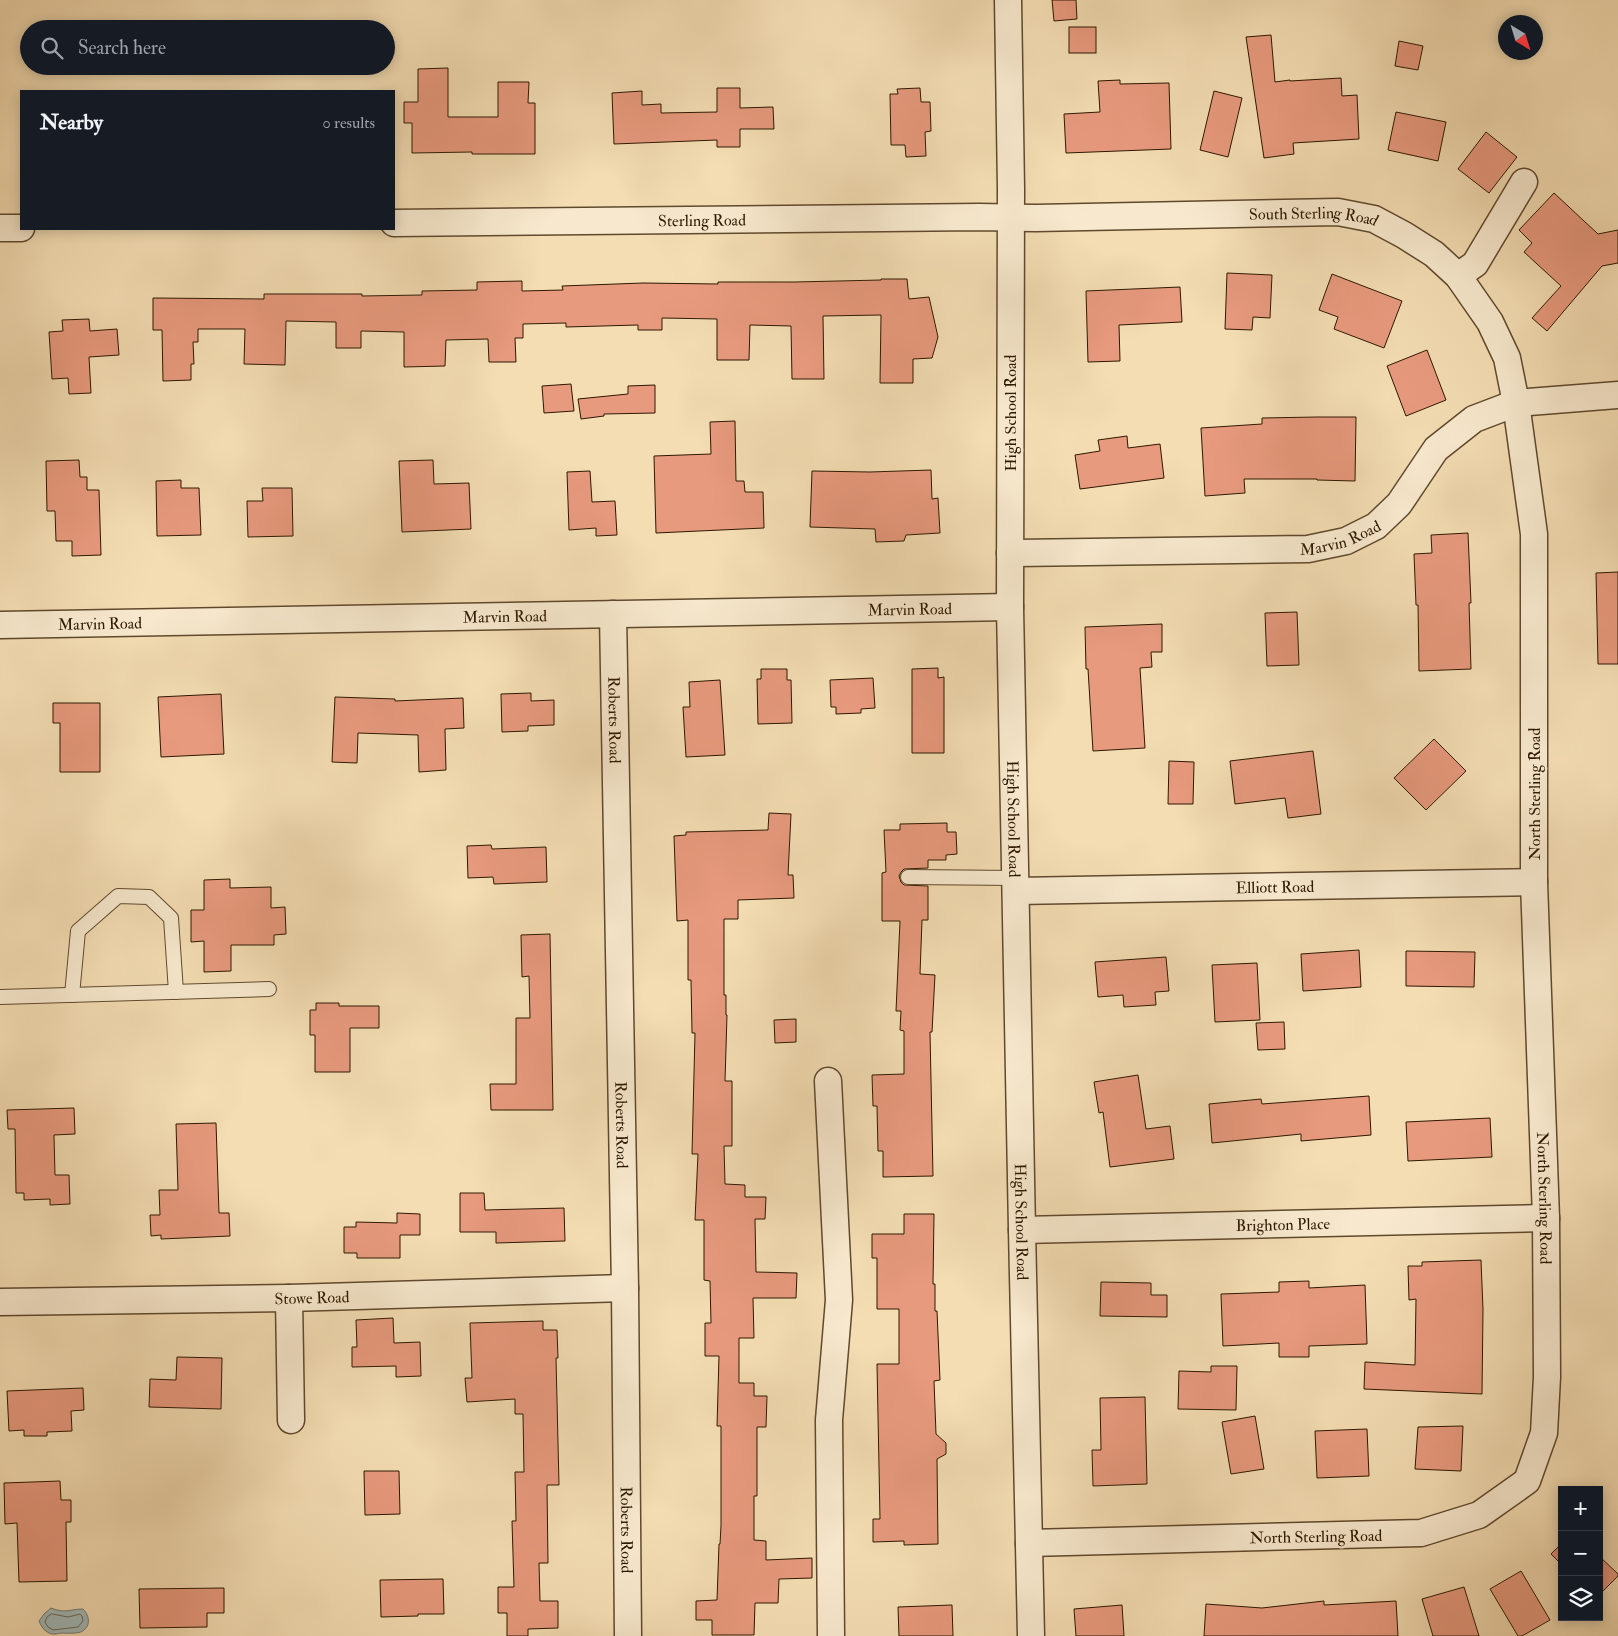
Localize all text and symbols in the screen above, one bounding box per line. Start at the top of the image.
north arrow [1498,15,1543,60]
search box [20,20,395,75]
icon: search [38,34,66,62]
text: Search here [78,36,166,60]
text: Nearby [40,109,103,136]
text: 0 results [322,113,375,133]
street label: South Sterling Road [1249,202,1382,231]
street label: Sterling Road [658,210,746,231]
street label: High School Road [1001,354,1021,471]
street label: Marvin Road [1300,516,1384,560]
street label: Marvin Road [868,599,952,621]
street label: Marvin Road [463,606,547,628]
street label: Marvin Road [58,613,142,635]
street label: Roberts Road [603,676,625,764]
street label: North Sterling Road [1525,728,1545,860]
street label: High School Road [1002,760,1024,878]
street label: Elliott Road [1235,877,1315,898]
street label: Roberts Road [610,1081,632,1169]
street label: North Sterling Road [1532,1131,1555,1264]
street label: High School Road [1010,1163,1032,1281]
street label: Brighton Place [1235,1214,1331,1236]
street label: Stowe Road [274,1287,350,1309]
street label: Roberts Road [616,1486,636,1574]
map controls [1558,1486,1603,1621]
button: + [1558,1486,1603,1531]
street label: North Sterling Road [1250,1526,1383,1548]
button: − [1558,1531,1603,1576]
button: layers [1558,1576,1603,1621]

